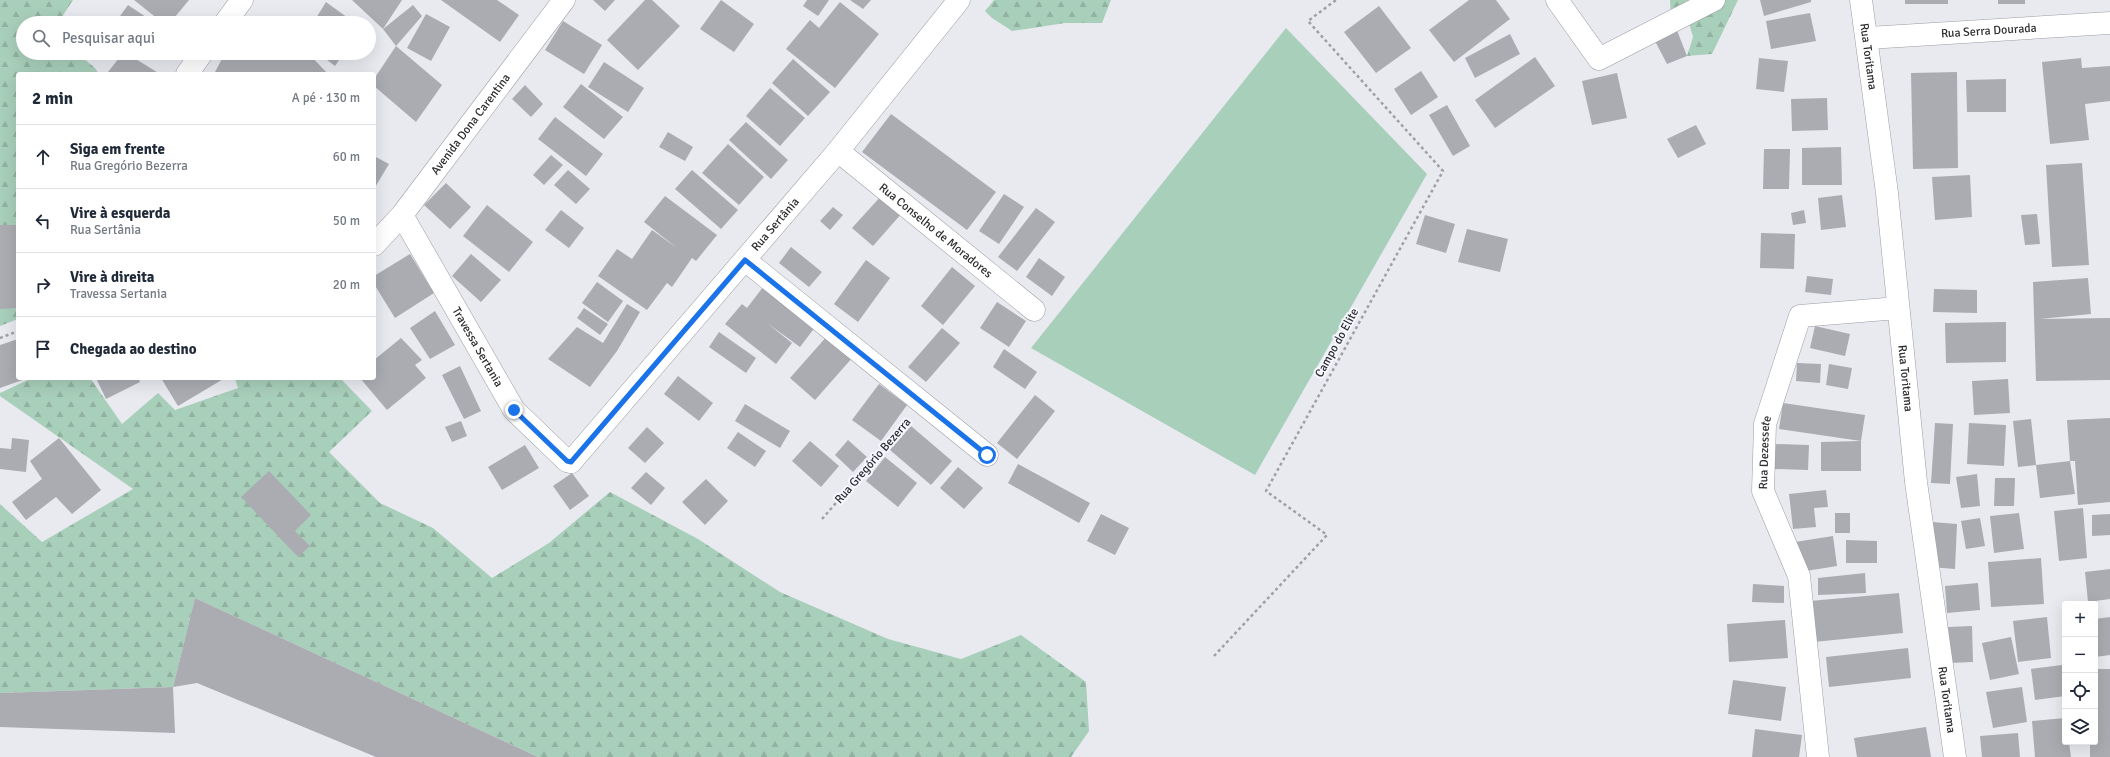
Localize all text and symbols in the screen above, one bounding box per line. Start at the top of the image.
search box [16,16,376,60]
street label: Rua Serra Dourada [1940,20,2037,41]
street label: Rua Toritama [1857,22,1881,91]
icon: search [30,27,52,49]
text: Pesquisar aqui [62,29,155,47]
street label: Avenida Dona Carentina [428,70,514,178]
text: 2 min [32,88,73,109]
text: A pé · 130 m [292,90,360,106]
text: Siga em frente [70,140,165,158]
icon: ahead [32,146,54,168]
text: 60 m [333,149,360,165]
text: Rua Gregório Bezerra [70,158,188,174]
street label: Rua Conselho de Moradores [876,180,996,281]
street label: Rua Sertânia [748,194,802,254]
text: Vire à esquerda [70,204,170,222]
icon: left [32,210,54,232]
text: 50 m [333,213,360,229]
text: Rua Sertânia [70,222,141,238]
text: Vire à direita [70,268,154,286]
icon: right [32,274,54,296]
text: 20 m [333,277,360,293]
text: Travessa Sertania [70,286,167,302]
street label: Travessa Sertania [449,304,507,389]
street label: Campo do Elite [1312,306,1362,380]
icon: arrive [32,338,54,360]
text: Chegada ao destino [70,340,197,358]
street label: Rua Toritama [1895,344,1916,413]
route end [505,401,523,419]
street label: Rua Dezessete [1756,413,1775,489]
street label: Rua Gregório Bezerra [832,415,914,507]
route start [978,446,996,464]
map controls [2062,601,2098,745]
button: + [2062,601,2098,637]
button: − [2062,637,2098,673]
street label: Rua Toritama [1935,665,1959,734]
button: locate [2062,673,2098,709]
button: layers [2062,709,2098,745]

